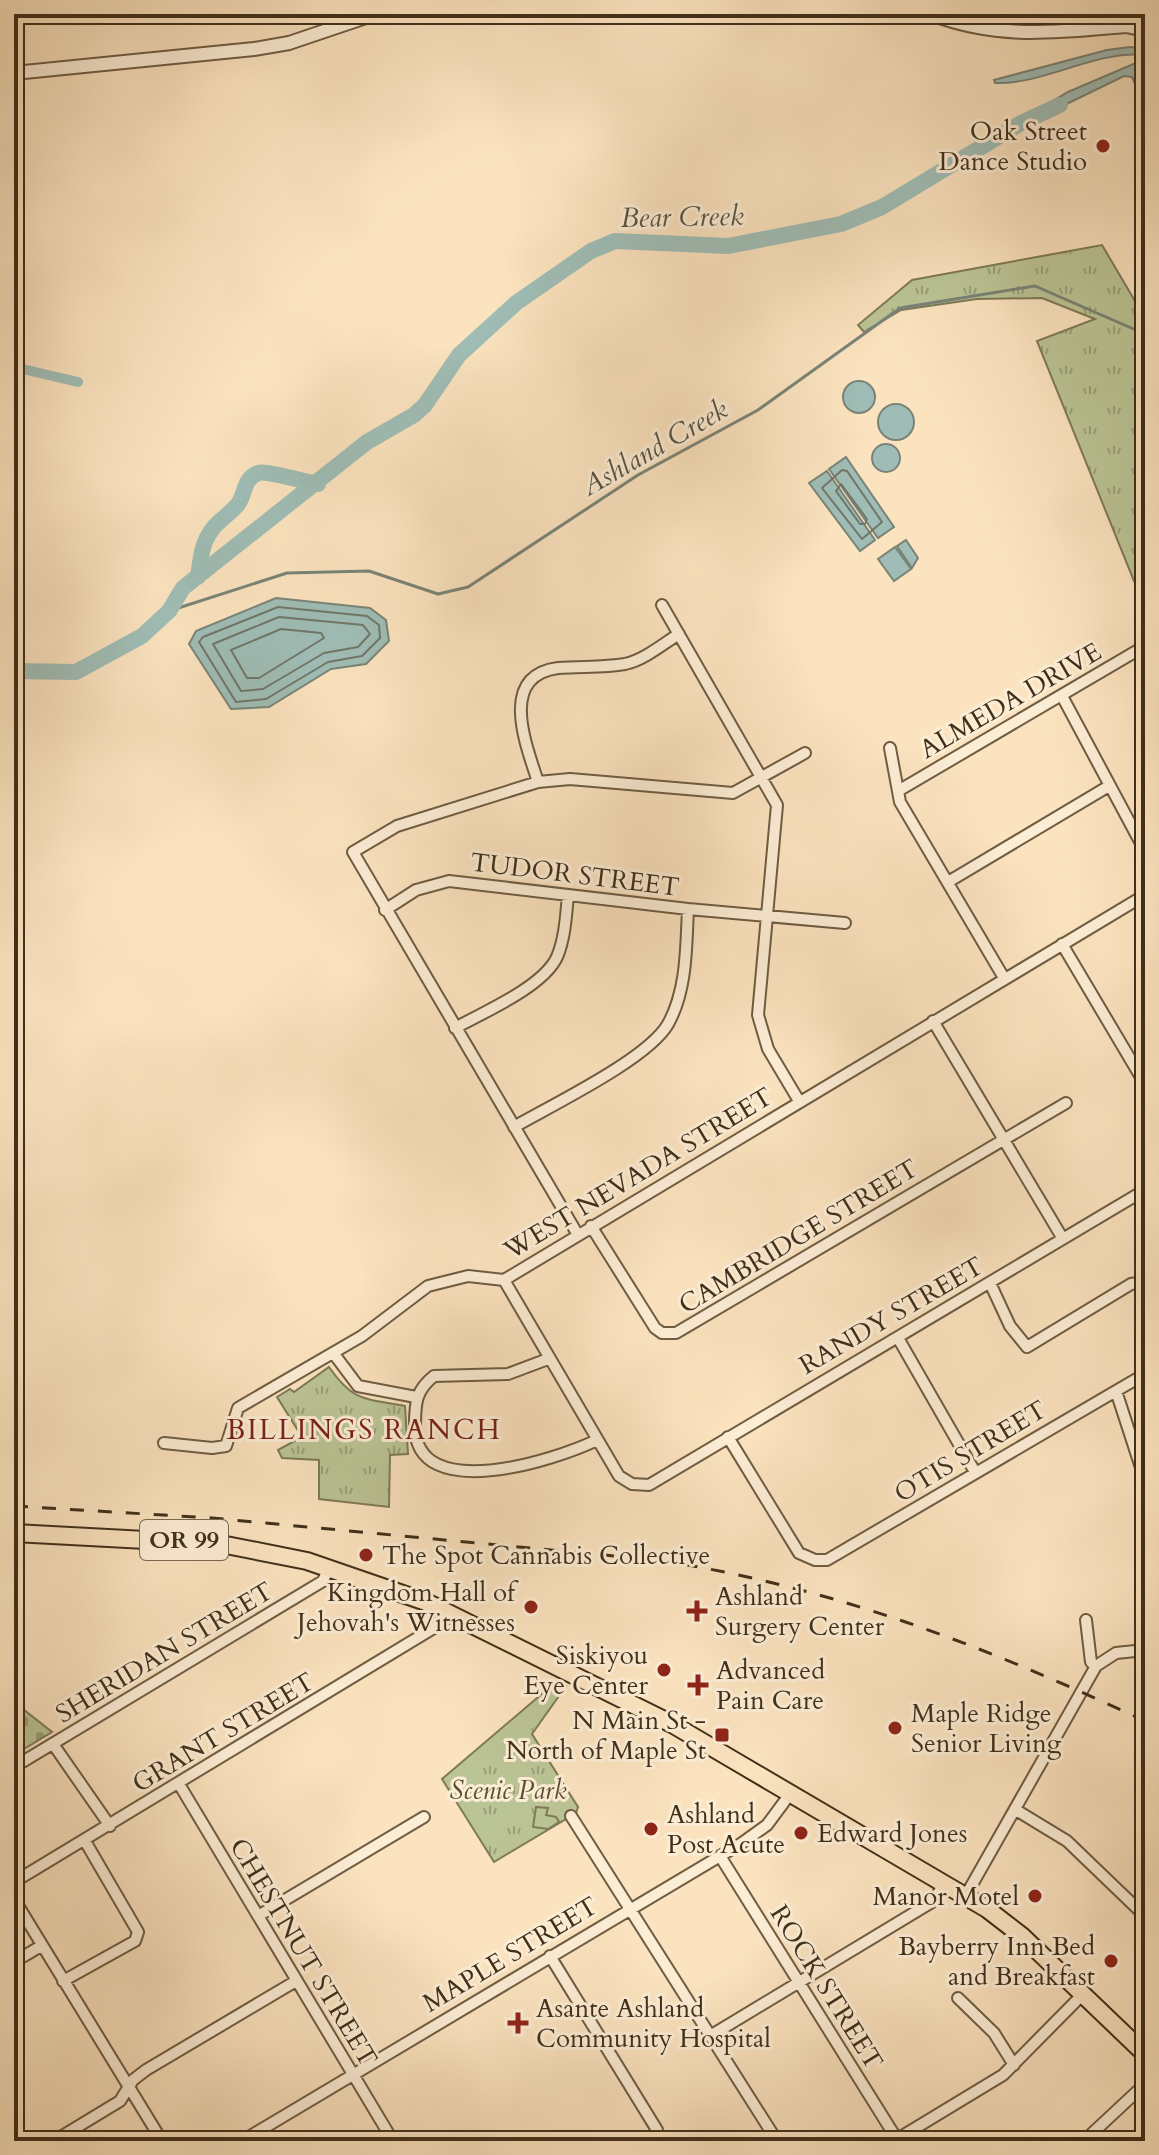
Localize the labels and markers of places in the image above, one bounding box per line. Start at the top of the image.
place label: Oak Street Dance Studio [939,114,1087,179]
marker: Oak Street Dance Studio [1094,137,1112,155]
place label: The Spot Cannabis Collective [382,1538,710,1573]
marker: The Spot Cannabis Collective [357,1546,375,1564]
place label: Kingdom Hall of Jehovah's Witnesses [293,1575,519,1640]
place label: Ashland Surgery Center [715,1579,885,1644]
marker: Kingdom Hall of Jehovah's Witnesses [522,1598,540,1616]
marker: Ashland Surgery Center [686,1600,708,1622]
place label: Siskiyou Eye Center [523,1638,649,1703]
place label: Advanced Pain Care [716,1653,825,1718]
marker: Siskiyou Eye Center [655,1661,673,1679]
marker: Advanced Pain Care [687,1674,709,1696]
place label: Maple Ridge Senior Living [911,1696,1062,1761]
place label: N Main St - North of Maple St [506,1703,706,1768]
marker: Maple Ridge Senior Living [886,1719,904,1737]
marker: N Main St - North of Maple St [713,1726,731,1744]
place label: Ashland Post Acute [667,1797,785,1862]
place label: Edward Jones [817,1816,967,1851]
marker: Ashland Post Acute [642,1820,660,1838]
marker: Edward Jones [792,1824,810,1842]
place label: Manor Motel [873,1879,1019,1914]
marker: Manor Motel [1026,1887,1044,1905]
place label: Bayberry Inn Bed and Breakfast [898,1929,1095,1994]
marker: Bayberry Inn Bed and Breakfast [1102,1952,1120,1970]
place label: Asante Ashland Community Hospital [536,1991,771,2056]
marker: Asante Ashland Community Hospital [507,2012,529,2034]

